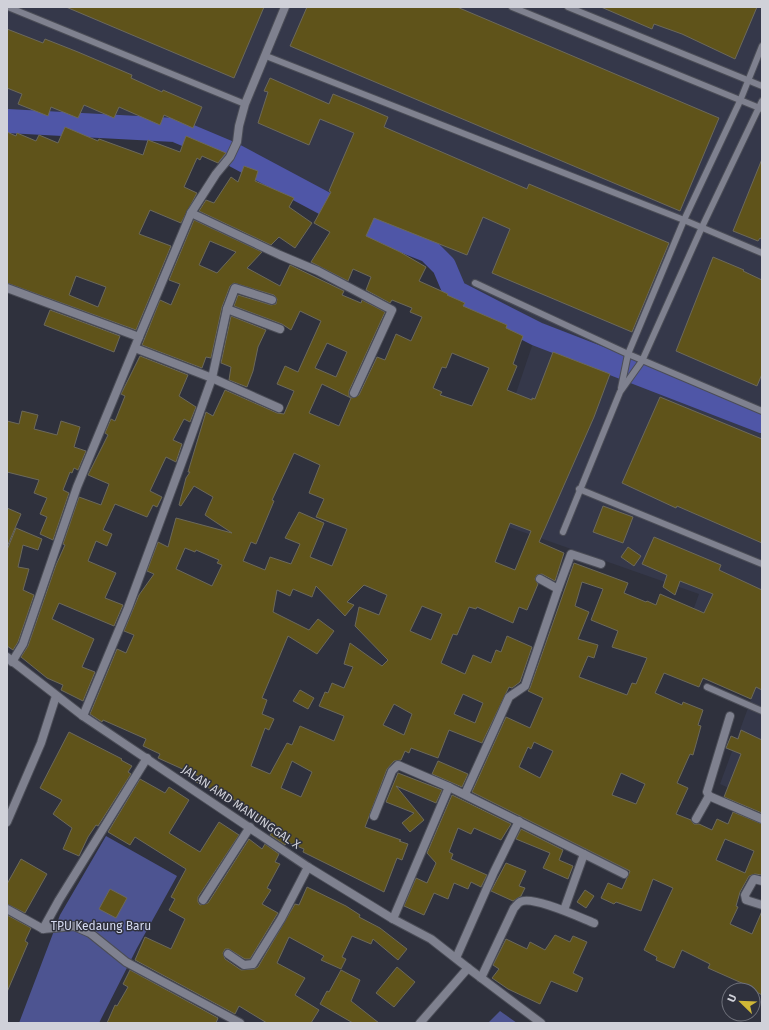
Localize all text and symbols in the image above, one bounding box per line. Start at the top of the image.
street label: JALAN AMD MANUNGGAL X [179,762,303,852]
park label: TPU Kedaung Baru [51,919,151,933]
north arrow [721,982,761,1022]
text: U [725,992,740,1004]

